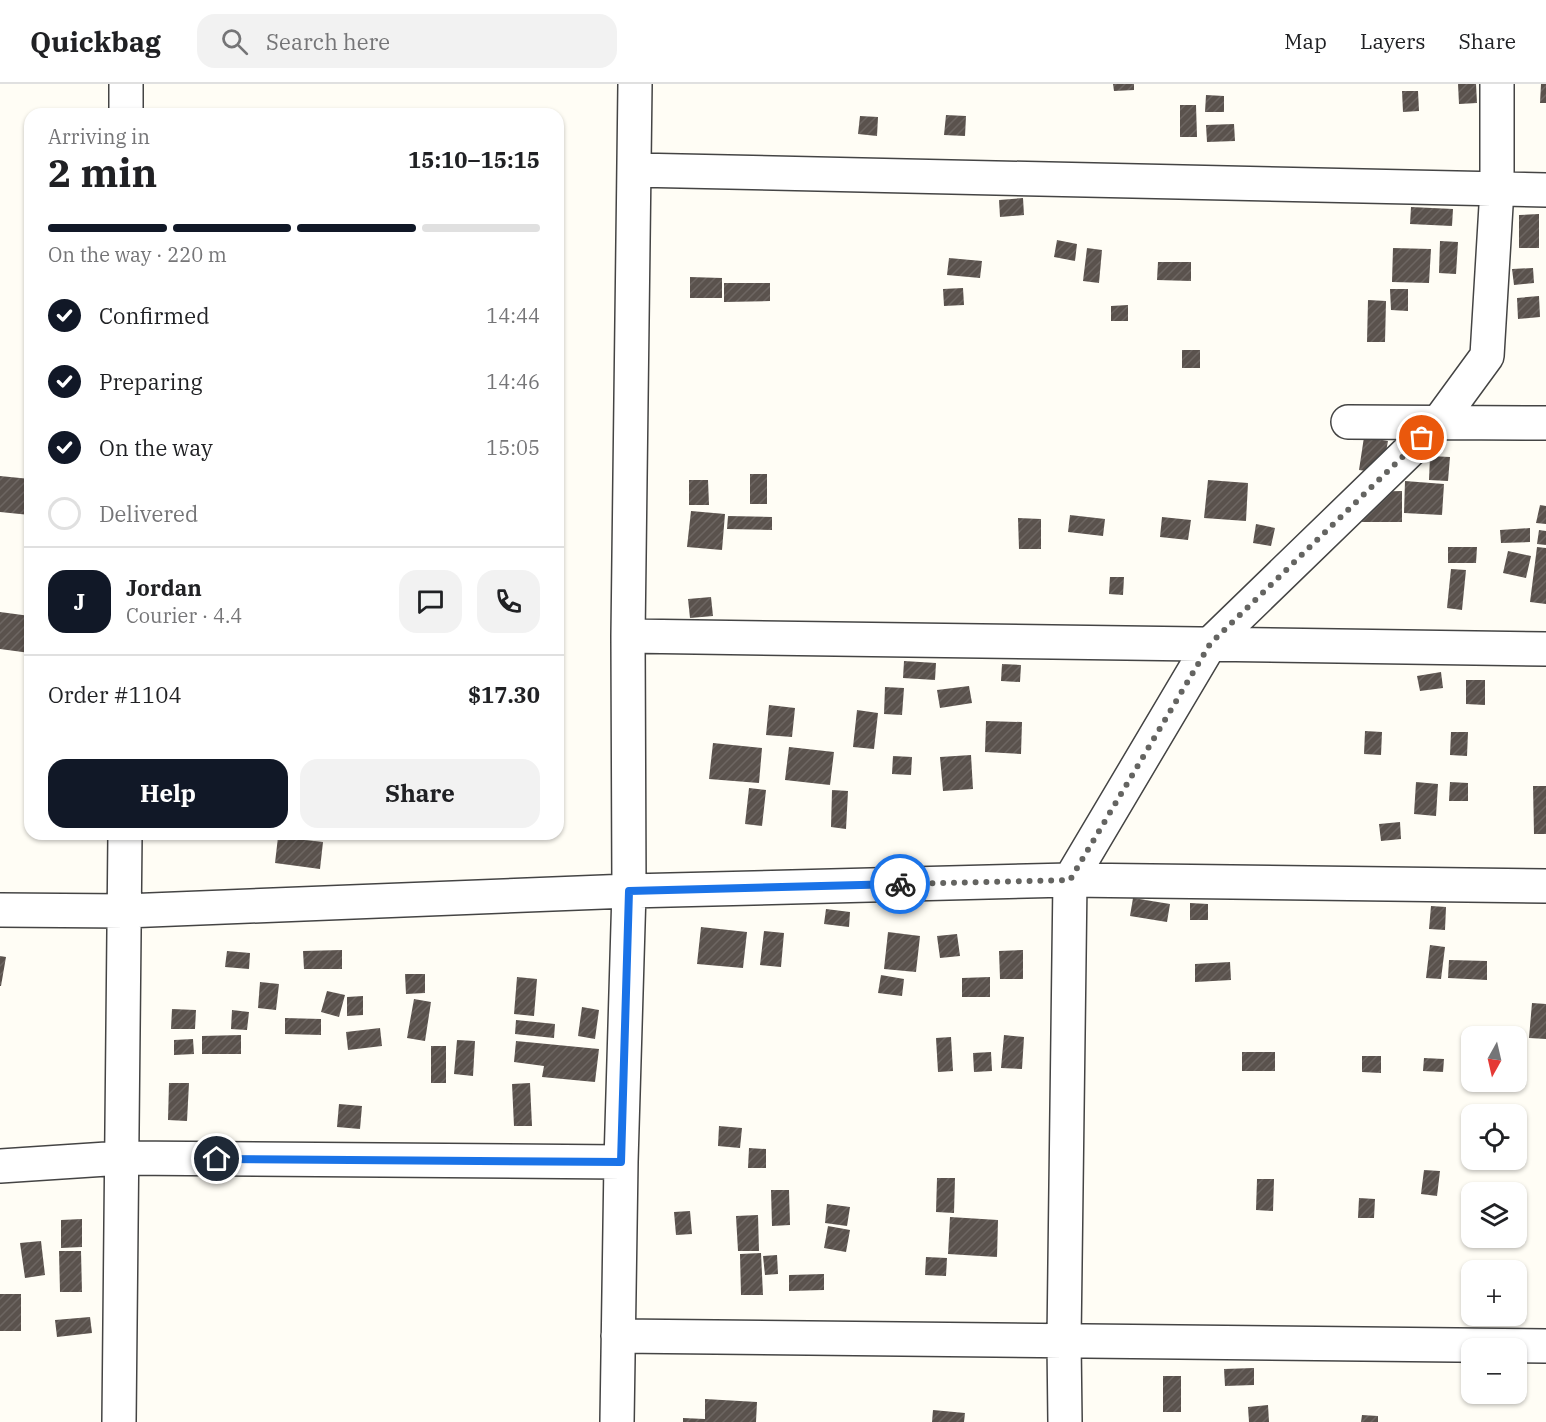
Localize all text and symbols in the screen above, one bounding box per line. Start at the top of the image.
search box [197,14,617,68]
text: Quickbag [30,23,161,60]
icon: search [218,25,251,58]
text: Search here [266,27,390,56]
text: Map [1284,27,1327,55]
text: Layers [1360,27,1426,55]
text: Share [1459,27,1516,55]
text: Arriving in [48,123,150,150]
text: 15:10–15:15 [408,145,540,174]
text: 2 min [48,147,157,198]
text: On the way · 220 m [48,241,227,268]
icon: check [48,299,81,332]
text: Confirmed [99,301,210,330]
text: 14:44 [486,302,540,329]
icon: check [48,365,81,398]
text: Preparing [99,367,203,396]
text: 14:46 [486,368,540,395]
pin [1396,412,1447,463]
icon: bag [1405,421,1438,454]
icon: check [48,431,81,464]
text: On the way [99,433,213,462]
text: 15:05 [486,434,540,461]
text: Delivered [99,499,198,528]
button: chat [399,570,462,633]
button: phone [477,570,540,633]
text: Jordan [126,573,202,602]
text: J [74,587,85,616]
text: Courier · 4.4 [126,602,242,629]
text: Order #1104 [48,680,182,709]
text: $17.30 [468,680,540,709]
button: Help [48,759,288,828]
button: Share [300,759,540,828]
courier [870,854,930,914]
icon: bike [884,868,917,901]
north arrow [1461,1026,1527,1092]
map controls [1461,1026,1527,1404]
button: locate [1461,1104,1527,1170]
pin [191,1133,242,1184]
icon: home [200,1142,233,1175]
button: layers [1461,1182,1527,1248]
button: + [1461,1260,1527,1326]
button: − [1461,1338,1527,1404]

